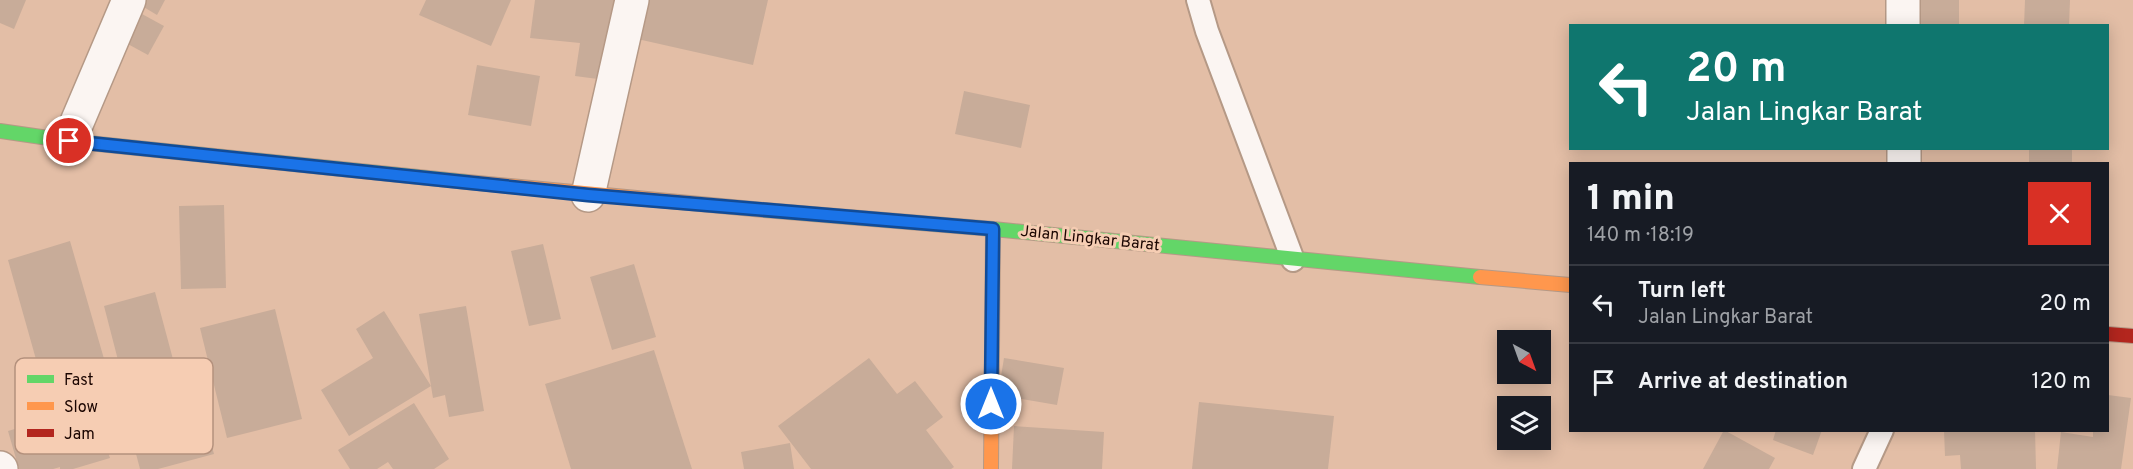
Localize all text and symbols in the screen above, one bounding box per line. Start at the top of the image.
text: 20 m [1686,44,1787,97]
icon: left [1587,48,1665,126]
text: Jalan Lingkar Barat [1686,96,1922,130]
pin [43,115,94,166]
icon: arrive [52,124,85,157]
text: 1 min [1587,177,1675,223]
button: close [2028,182,2091,245]
street label: Jalan Lingkar Barat [1019,222,1161,256]
text: 140 m · 18:19 [1587,223,1694,249]
text: Turn left [1638,278,1726,305]
icon: left [1587,288,1620,321]
text: 20 m [2040,291,2091,318]
text: Jalan Lingkar Barat [1638,305,1813,331]
north arrow [1497,330,1551,384]
map controls [1497,330,1551,450]
legend [15,358,213,454]
icon: arrive [1587,366,1620,399]
text: Arrive at destination [1638,369,1848,396]
text: 120 m [2031,369,2091,396]
text: Fast [64,371,94,391]
position arrow [959,372,1023,436]
button: layers [1497,396,1551,450]
text: Slow [64,398,98,418]
text: Jam [64,425,95,445]

